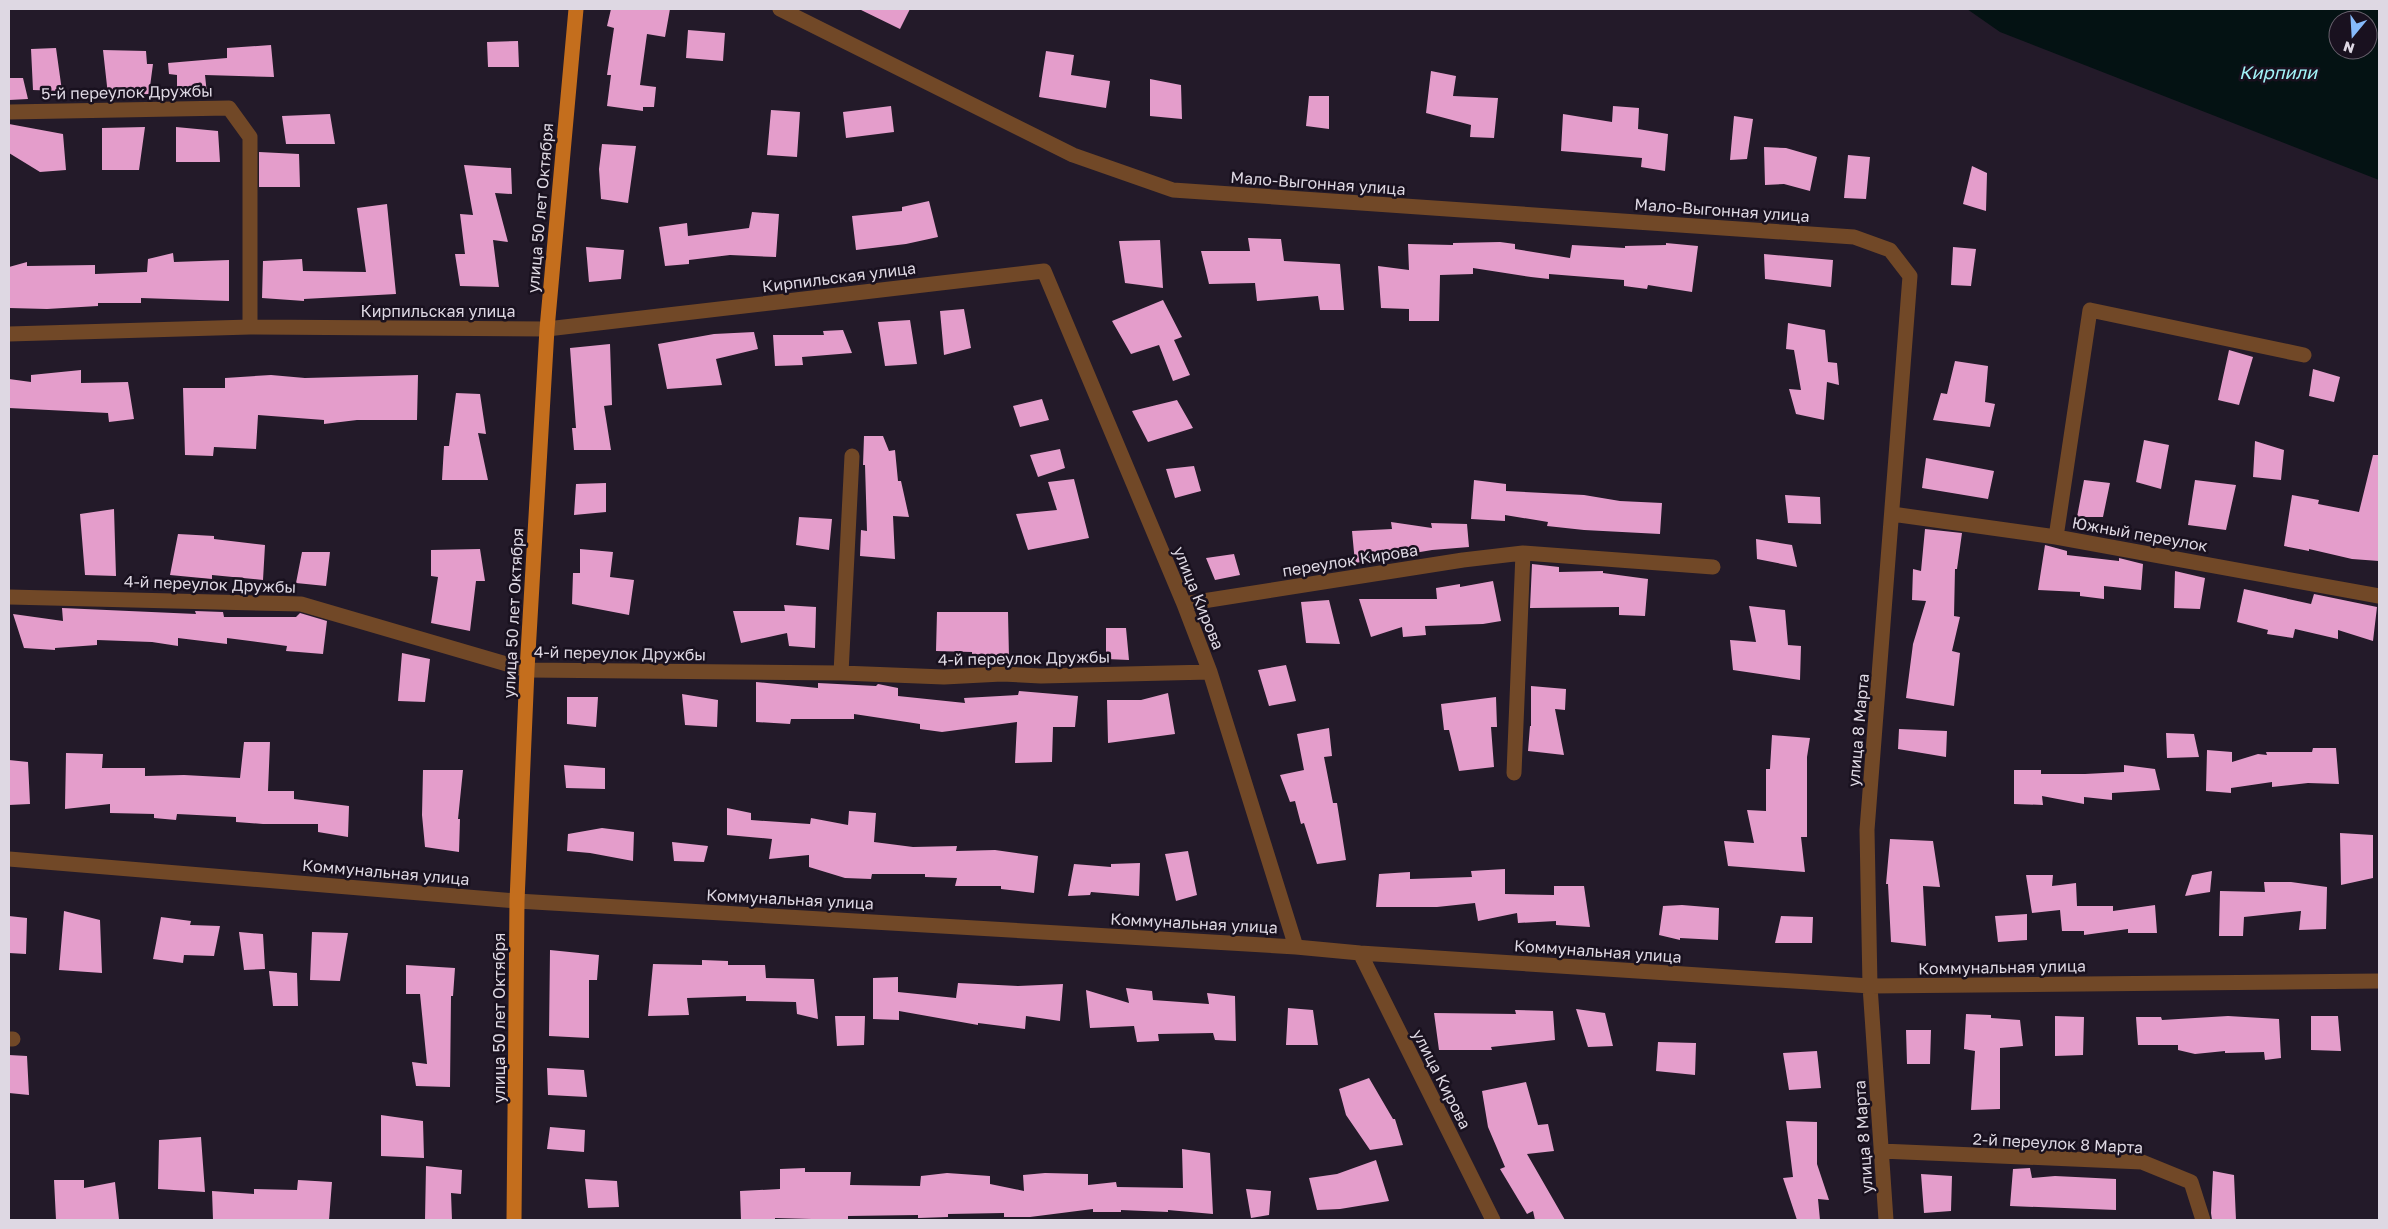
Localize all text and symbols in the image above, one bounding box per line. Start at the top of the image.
north arrow [2328,10,2378,60]
text: N [2341,38,2357,58]
water label: Кирпили [2239,61,2318,83]
street label: 5-й переулок Дружбы [41,81,213,103]
street label: улица 50 лет Октября [523,122,557,294]
street label: Мало-Выгонная улица [1230,167,1406,199]
street label: Мало-Выгонная улица [1634,194,1810,226]
street label: Кирпильская улица [761,258,917,296]
street label: Кирпильская улица [361,301,515,321]
street label: Южный переулок [2071,512,2209,556]
street label: улица 50 лет Октября [499,527,527,699]
street label: переулок Кирова [1281,539,1419,581]
street label: улица Кирова [1169,544,1229,652]
street label: 4-й переулок Дружбы [124,571,296,597]
street label: 4-й переулок Дружбы [534,641,706,665]
street label: 4-й переулок Дружбы [938,646,1110,670]
street label: улица 8 Марта [1843,673,1873,787]
street label: Коммунальная улица [302,855,470,889]
street label: Коммунальная улица [706,885,874,913]
street label: Коммунальная улица [1110,909,1278,937]
street label: улица 50 лет Октября [489,933,509,1103]
street label: Коммунальная улица [1514,935,1682,967]
street label: Коммунальная улица [1918,956,2086,978]
street label: улица Кирова [1408,1026,1476,1132]
street label: улица 8 Марта [1849,1080,1877,1194]
street label: 2-й переулок 8 Марта [1972,1129,2144,1157]

